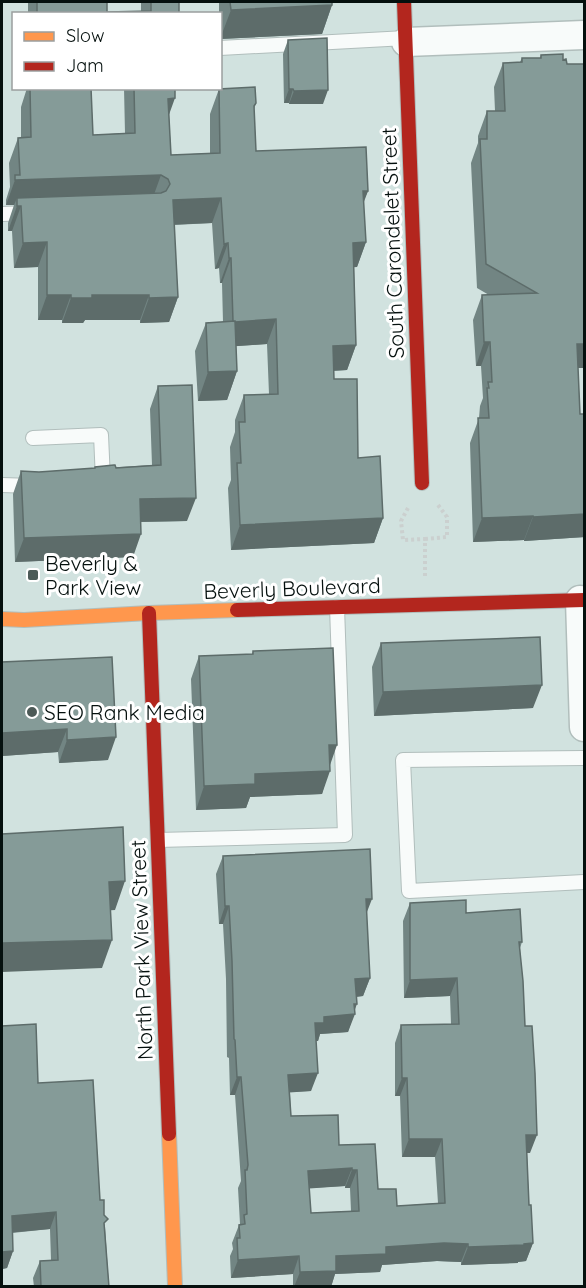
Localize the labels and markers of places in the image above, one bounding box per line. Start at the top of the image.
place label: Beverly & Park View [45,550,142,600]
marker: Beverly & Park View [26,568,40,582]
place label: SEO Rank Media [44,699,205,725]
marker: SEO Rank Media [25,705,39,719]

